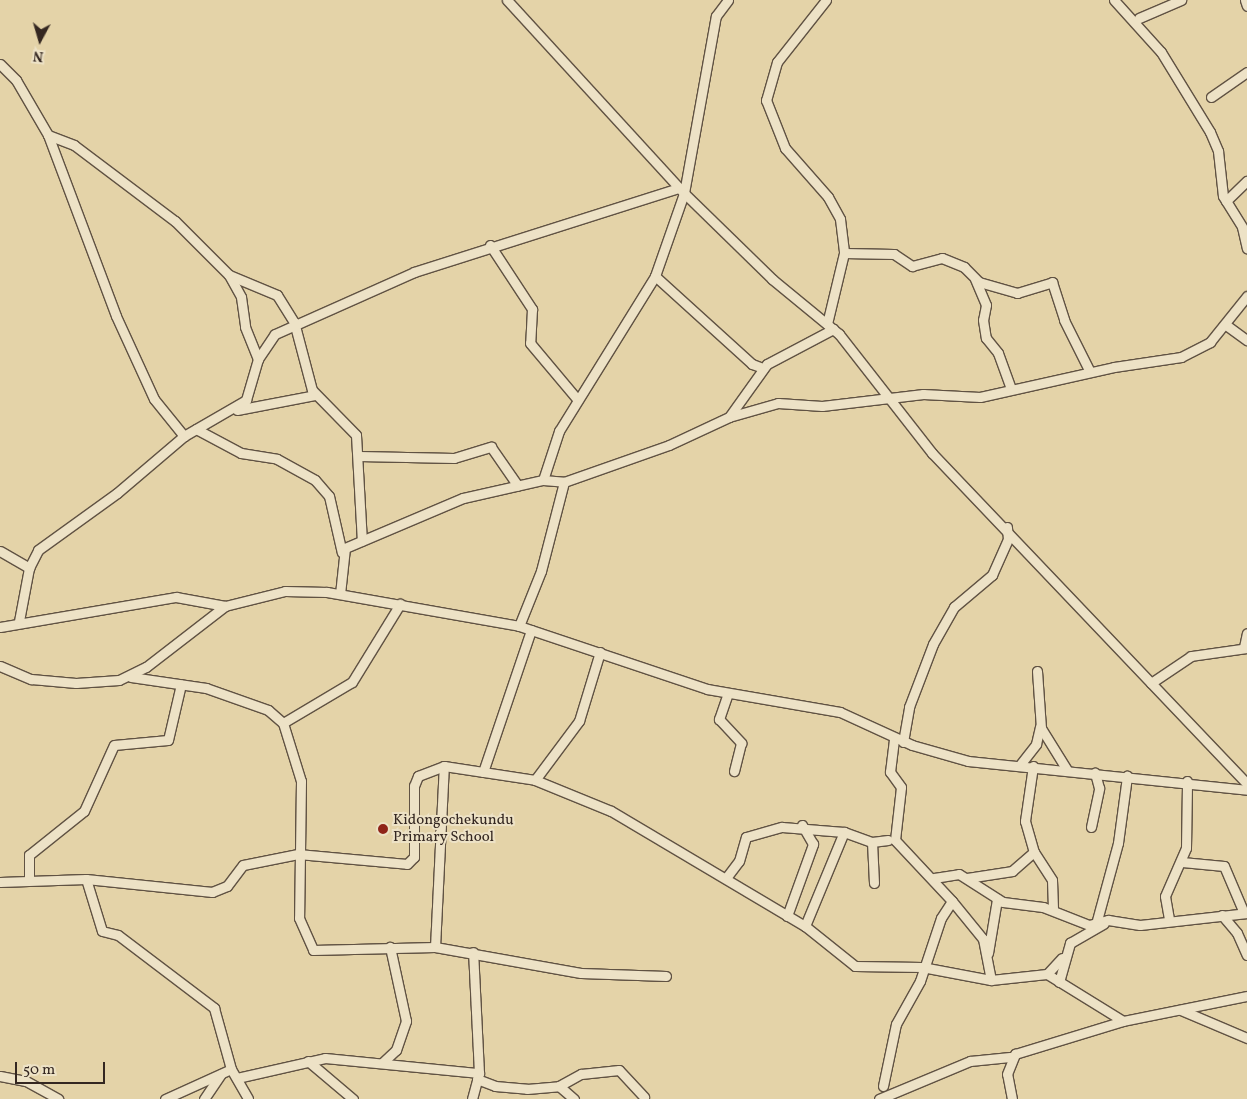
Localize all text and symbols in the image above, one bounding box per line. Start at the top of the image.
north arrow [15,15,65,65]
text: N [32,45,44,65]
place label: Kidongochekundu Primary School [393,811,514,846]
marker: Kidongochekundu Primary School [377,823,389,835]
scale bar [18,1052,108,1084]
text: 50 m [23,1060,55,1081]

